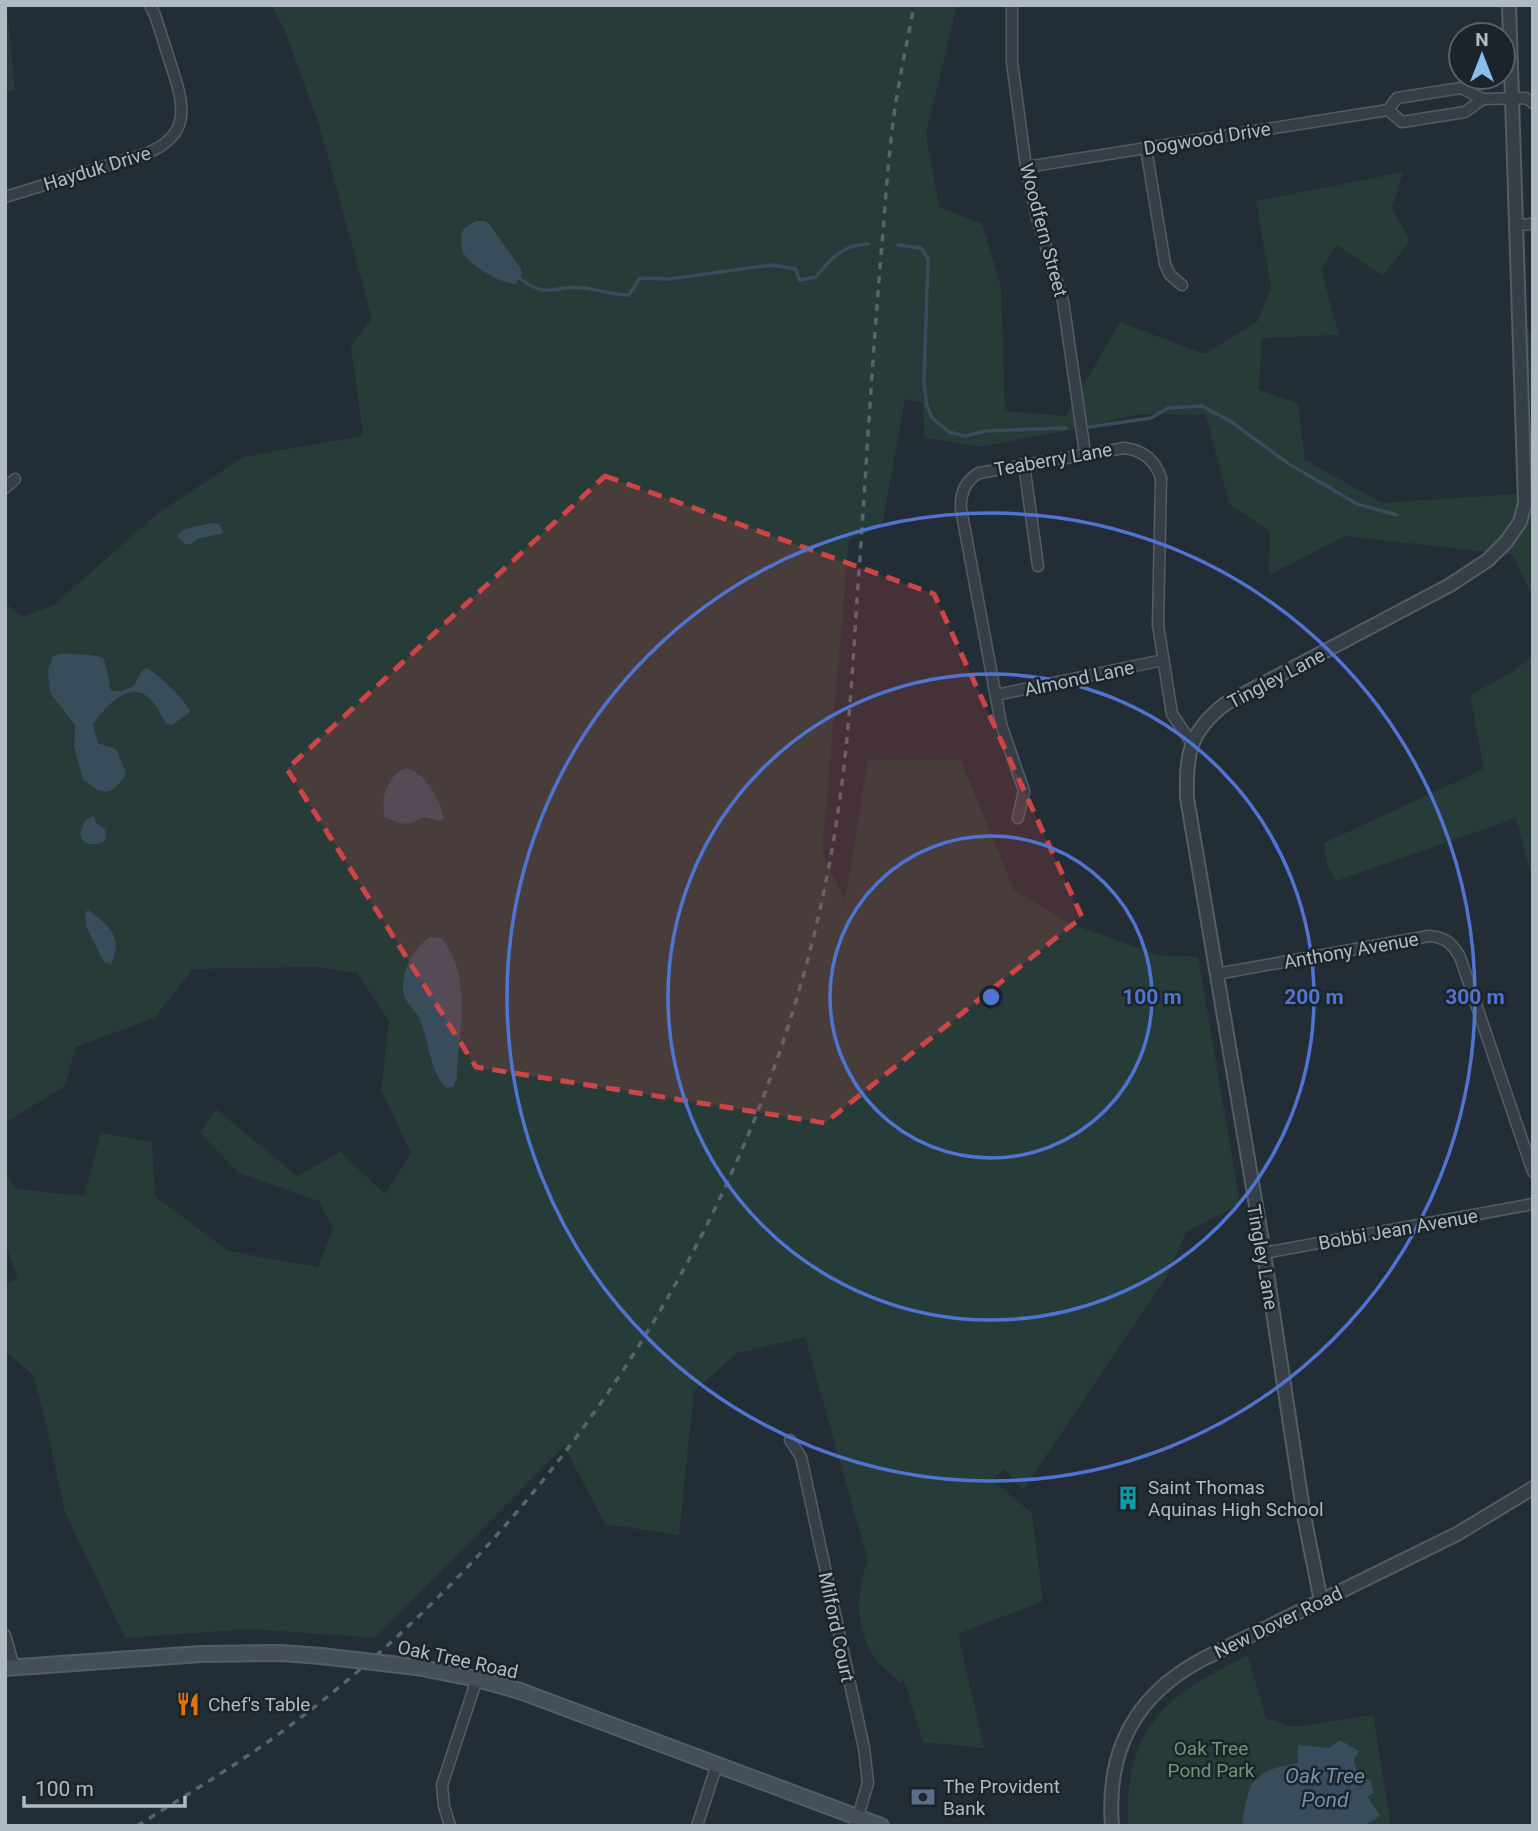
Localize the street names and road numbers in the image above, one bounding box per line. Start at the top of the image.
street label: Dogwood Drive [1142,117,1272,160]
street label: Hayduk Drive [41,141,154,196]
street label: Woodfern Street [1015,161,1072,299]
street label: Teaberry Lane [992,438,1114,481]
street label: Tingley Lane [1224,643,1329,714]
street label: Almond Lane [1022,656,1136,701]
street label: Anthony Avenue [1282,927,1420,974]
street label: Tingley Lane [1242,1203,1283,1312]
street label: Bobbi Jean Avenue [1317,1204,1480,1255]
street label: Milford Court [814,1570,859,1684]
street label: New Dover Road [1210,1581,1346,1663]
street label: Oak Tree Road [395,1635,520,1683]

